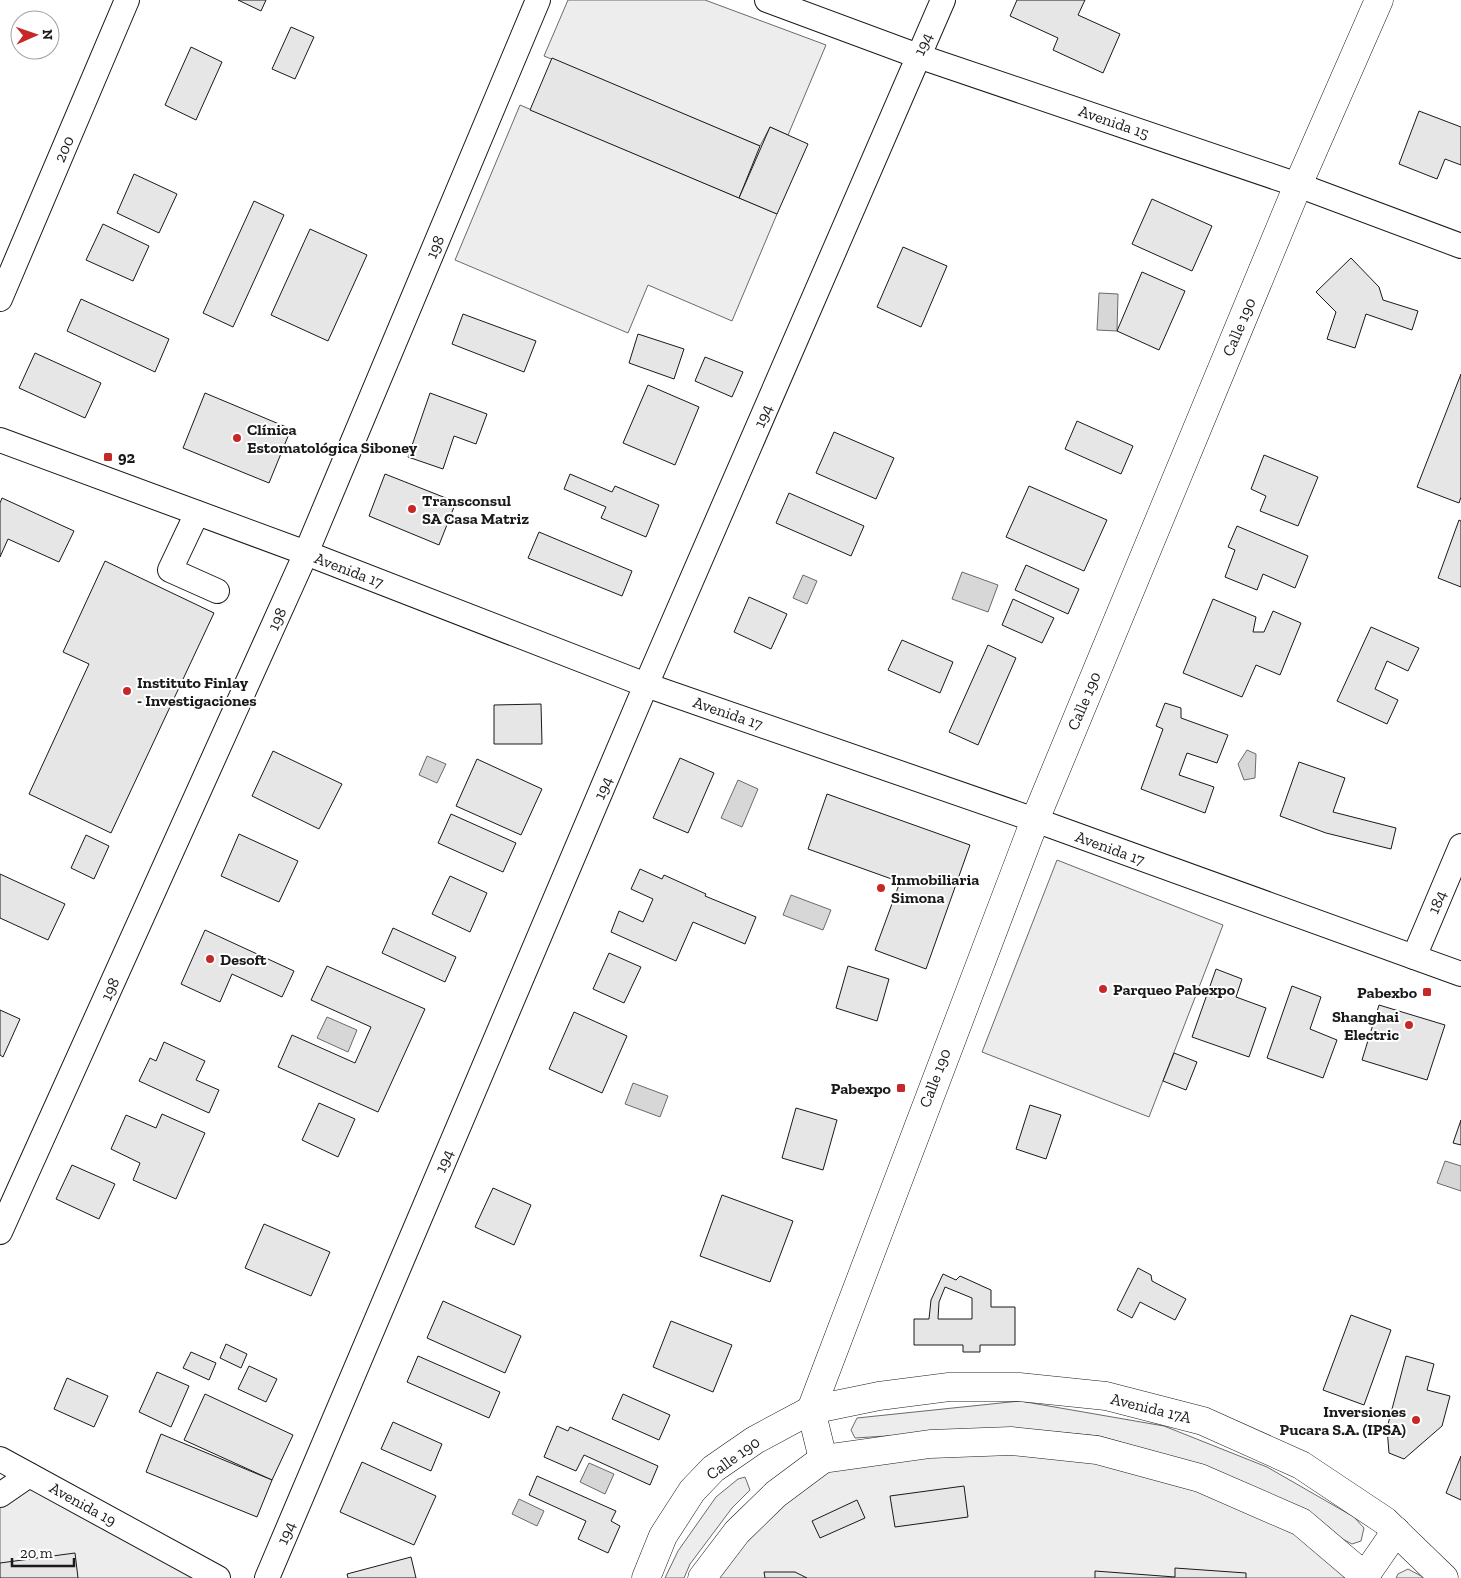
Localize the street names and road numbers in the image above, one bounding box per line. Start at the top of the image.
street label: 194 [910,29,937,58]
street label: Avenida 15 [1076,101,1152,143]
street label: 200 [50,133,78,165]
street label: 198 [422,233,448,261]
street label: Calle 190 [1218,295,1260,359]
street label: 194 [750,401,776,430]
street label: Avenida 17 [312,548,387,592]
street label: 198 [264,605,290,633]
street label: Calle 190 [1063,669,1105,733]
street label: Avenida 17 [691,692,766,734]
street label: 194 [590,773,616,802]
street label: Avenida 17 [1073,827,1148,869]
street label: 184 [1424,887,1450,916]
street label: 198 [97,975,123,1003]
street label: Calle 190 [915,1046,955,1110]
street label: 194 [431,1146,457,1175]
street label: Avenida 17A [1109,1389,1194,1427]
street label: Calle 190 [702,1432,764,1484]
street label: Avenida 19 [46,1478,120,1530]
street label: 194 [273,1518,299,1547]

